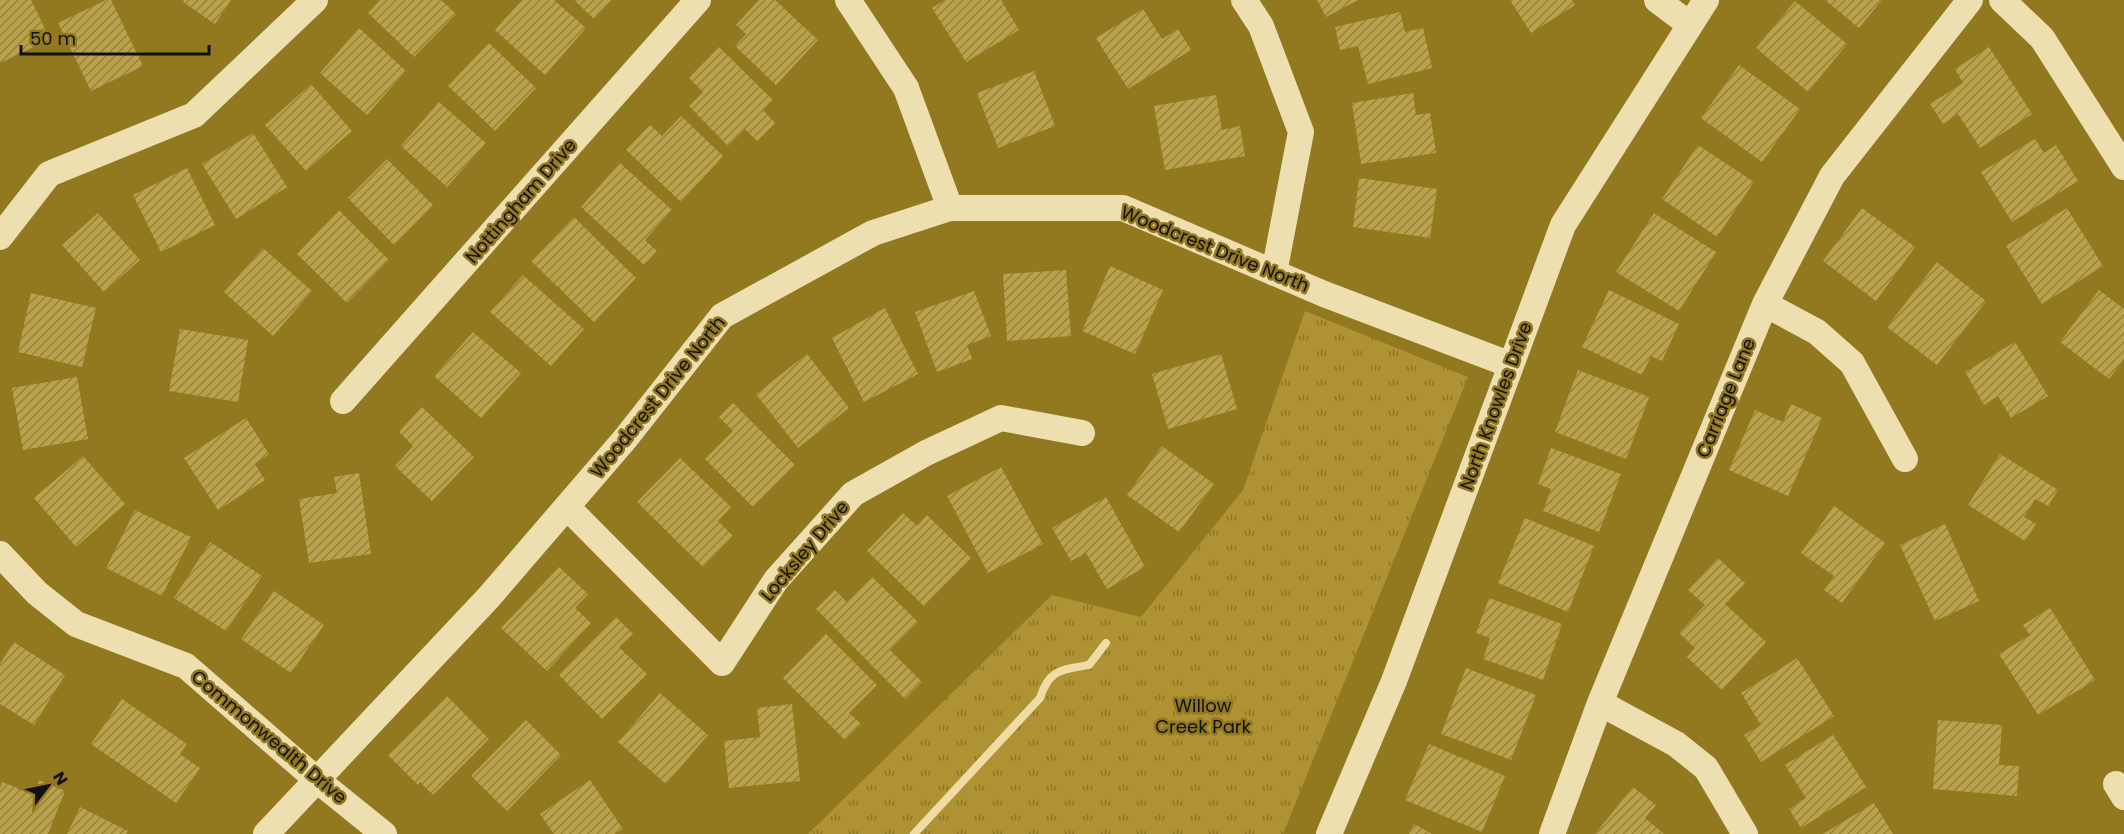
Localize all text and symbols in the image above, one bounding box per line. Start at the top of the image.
scale bar [21,18,208,56]
text: 50 m [30,26,76,51]
street label: Nottingham Drive [460,133,582,268]
street label: Woodcrest Drive North [1117,199,1313,298]
street label: Woodcrest Drive North [585,311,731,483]
street label: North Knowles Drive [1453,318,1538,493]
street label: Carriage Lane [1690,334,1761,461]
street label: Locksley Drive [755,495,854,606]
street label: Commonwealth Drive [186,664,352,809]
park label: Willow Creek Park [1155,693,1252,739]
north arrow [18,756,78,816]
text: N [47,767,73,790]

